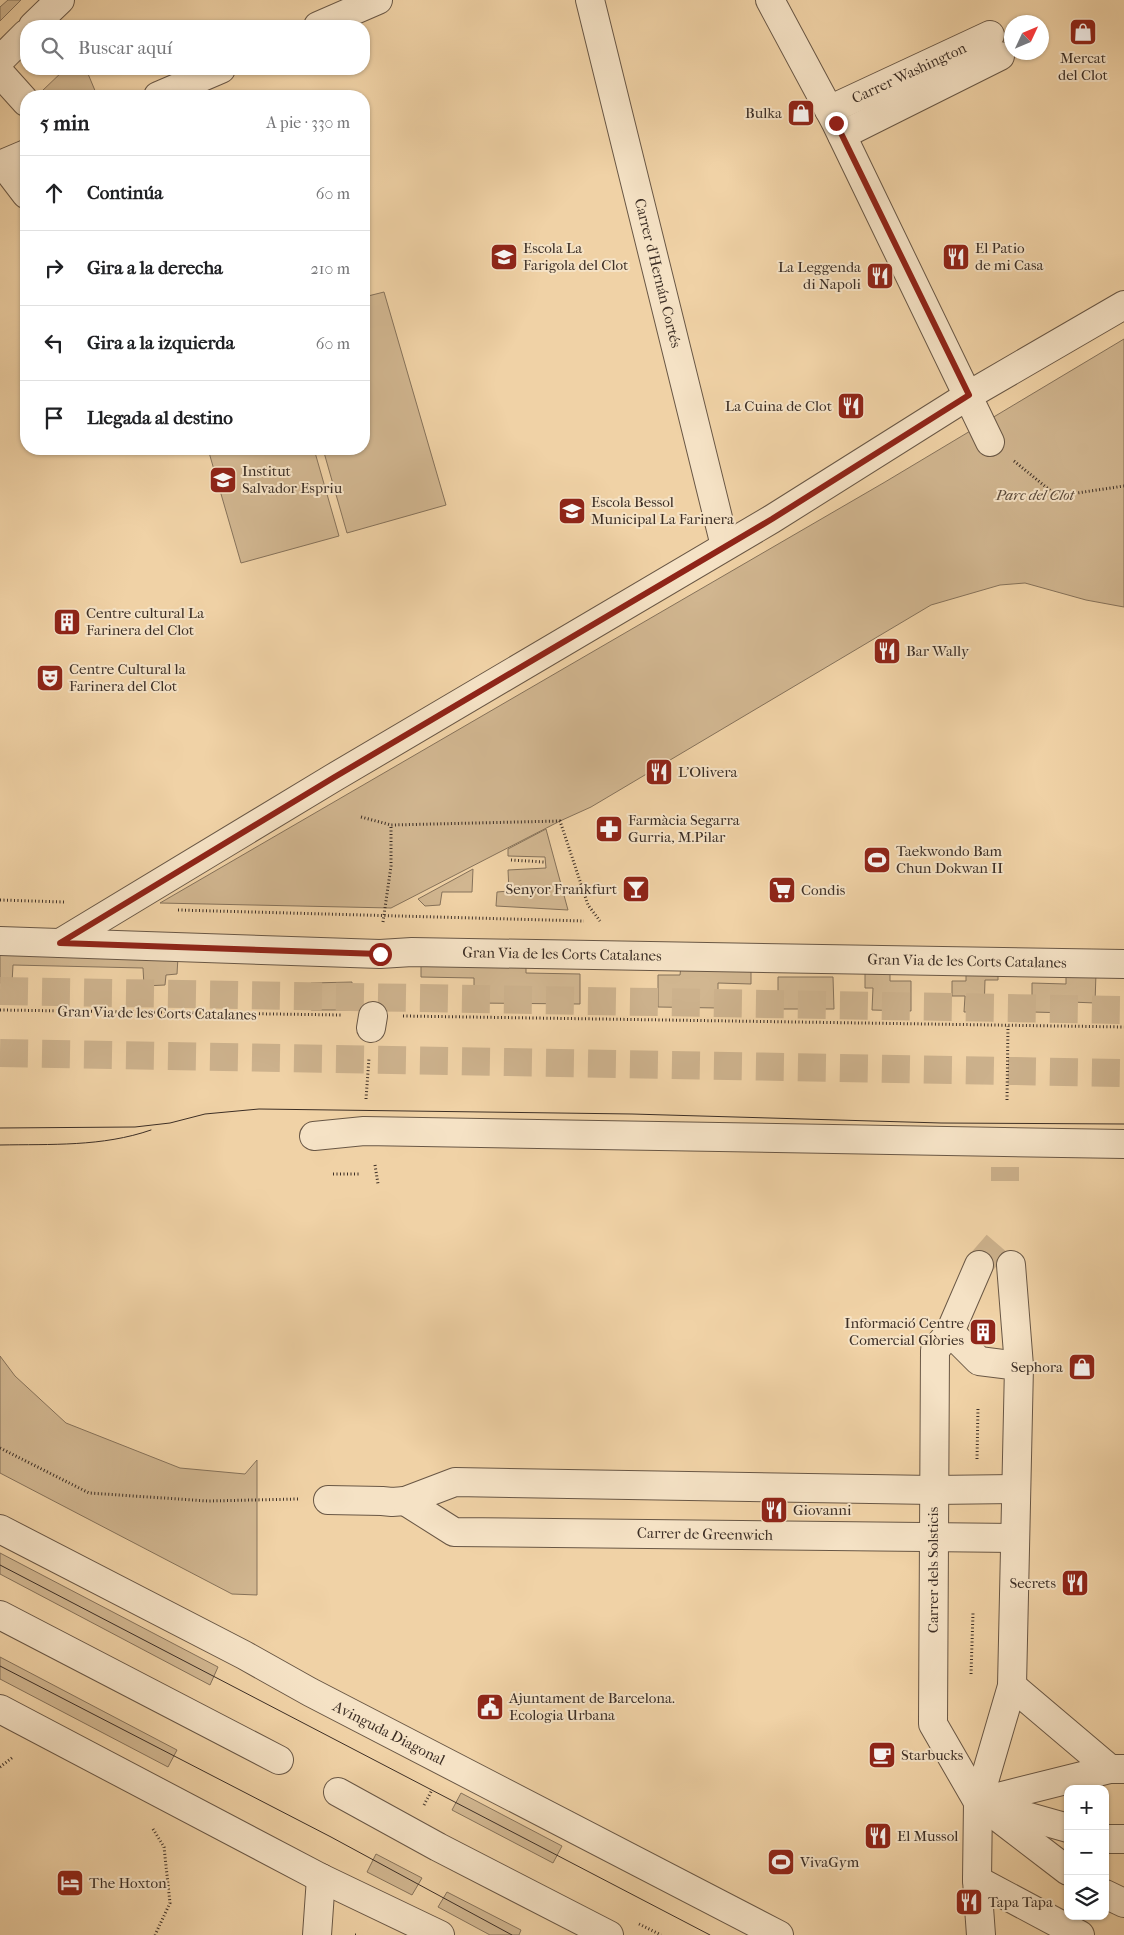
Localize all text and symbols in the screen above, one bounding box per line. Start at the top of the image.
north arrow [1004,15,1049,60]
shop icon: Mercat del Clot [1068,17,1098,47]
search box [20,20,370,75]
icon: search [38,34,66,62]
text: Buscar aquí [78,37,172,59]
street label: Carrer Washington [849,38,969,107]
place label: Mercat del Clot [1058,49,1109,84]
shop icon: Bulka [786,98,816,128]
place label: Bulka [745,104,783,122]
text: 5 min [40,111,89,135]
route end [825,112,848,135]
text: A pie · 330 m [266,113,350,132]
icon: ahead [40,179,68,207]
text: Continúa [87,182,163,204]
text: 60 m [316,184,350,203]
street label: Carrer d'Hernán Cortés [631,196,685,350]
place label: Escola La Farigola del Clot [523,239,629,274]
place label: El Patio de mi Casa [975,239,1044,274]
school or university icon: Escola La Farigola del Clot [489,242,519,272]
restaurant icon: El Patio de mi Casa [941,242,971,272]
icon: right [40,254,68,282]
text: Gira a la derecha [87,257,223,279]
place label: La Leggenda di Napoli [778,258,862,293]
text: 210 m [311,259,350,278]
restaurant icon: La Leggenda di Napoli [865,261,895,291]
icon: left [40,329,68,357]
text: Gira a la izquierda [87,332,234,354]
text: 60 m [316,334,350,353]
restaurant icon: La Cuina de Clot [836,391,866,421]
place label: La Cuina de Clot [725,397,833,415]
icon: arrive [40,404,68,432]
text: Llegada al destino [87,407,233,429]
place label: Institut Salvador Espriu [242,462,343,497]
school or university icon: Institut Salvador Espriu [208,465,238,495]
park label: Parc del Clot [995,486,1076,504]
place label: Escola Bessol Municipal La Farinera [591,493,735,528]
school or university icon: Escola Bessol Municipal La Farinera [557,496,587,526]
place label: Centre cultural La Farinera del Clot [86,604,205,639]
building icon: Centre cultural La Farinera del Clot [52,607,82,637]
restaurant icon: Bar Wally [872,636,902,666]
place label: Bar Wally [906,642,970,660]
place label: Centre Cultural la Farinera del Clot [69,660,187,695]
theatre icon: Centre Cultural la Farinera del Clot [35,663,65,693]
restaurant icon: L'Olivera [644,757,674,787]
place label: L'Olivera [678,763,739,781]
place label: Farmàcia Segarra Gurria, M.Pilar [628,811,741,846]
pharmacy icon: Farmàcia Segarra Gurria, M.Pilar [594,814,624,844]
place label: Taekwondo Bam Chun Dokwan II [896,842,1003,877]
sports icon: Taekwondo Bam Chun Dokwan II [862,845,892,875]
bar icon: Senyor Frankfurt [621,874,651,904]
supermarket icon: Condis [767,875,797,905]
place label: Senyor Frankfurt [506,880,618,898]
place label: Condis [801,881,846,899]
route start [369,943,392,966]
street label: Gran Via de les Corts Catalanes [462,943,662,965]
street label: Gran Via de les Corts Catalanes [867,950,1067,972]
street label: Gran Via de les Corts Catalanes [57,1002,257,1024]
place label: Informació Centre Comercial Glòries [845,1314,965,1349]
building icon: Informació Centre Comercial Glòries [968,1317,998,1347]
shop icon: Sephora [1067,1352,1097,1382]
place label: Sephora [1011,1358,1064,1376]
restaurant icon: Giovanni [759,1495,789,1525]
place label: Giovanni [793,1501,852,1519]
street label: Carrer dels Solsticis [924,1506,942,1633]
street label: Carrer de Greenwich [637,1524,774,1544]
restaurant icon: Secrets [1060,1568,1090,1598]
place label: Secrets [1010,1574,1056,1592]
place label: Ajuntament de Barcelona. Ecologia Urbana [508,1689,675,1724]
public building icon: Ajuntament de Barcelona. Ecologia Urbana [475,1692,505,1722]
street label: Avinguda Diagonal [329,1697,448,1769]
cafe icon: Starbucks [867,1740,897,1770]
place label: Starbucks [901,1746,964,1764]
map controls [1064,1785,1109,1920]
button: + [1064,1785,1109,1830]
restaurant icon: El Mussol [863,1821,893,1851]
place label: El Mussol [897,1827,958,1845]
button: − [1064,1830,1109,1875]
sports icon: VivaGym [766,1847,796,1877]
place label: VivaGym [799,1853,860,1871]
hotel icon: The Hoxton [55,1868,85,1898]
place label: The Hoxton [89,1874,167,1892]
button: layers [1064,1875,1109,1920]
restaurant icon: Tapa Tapa [954,1887,984,1917]
place label: Tapa Tapa [988,1893,1054,1911]

